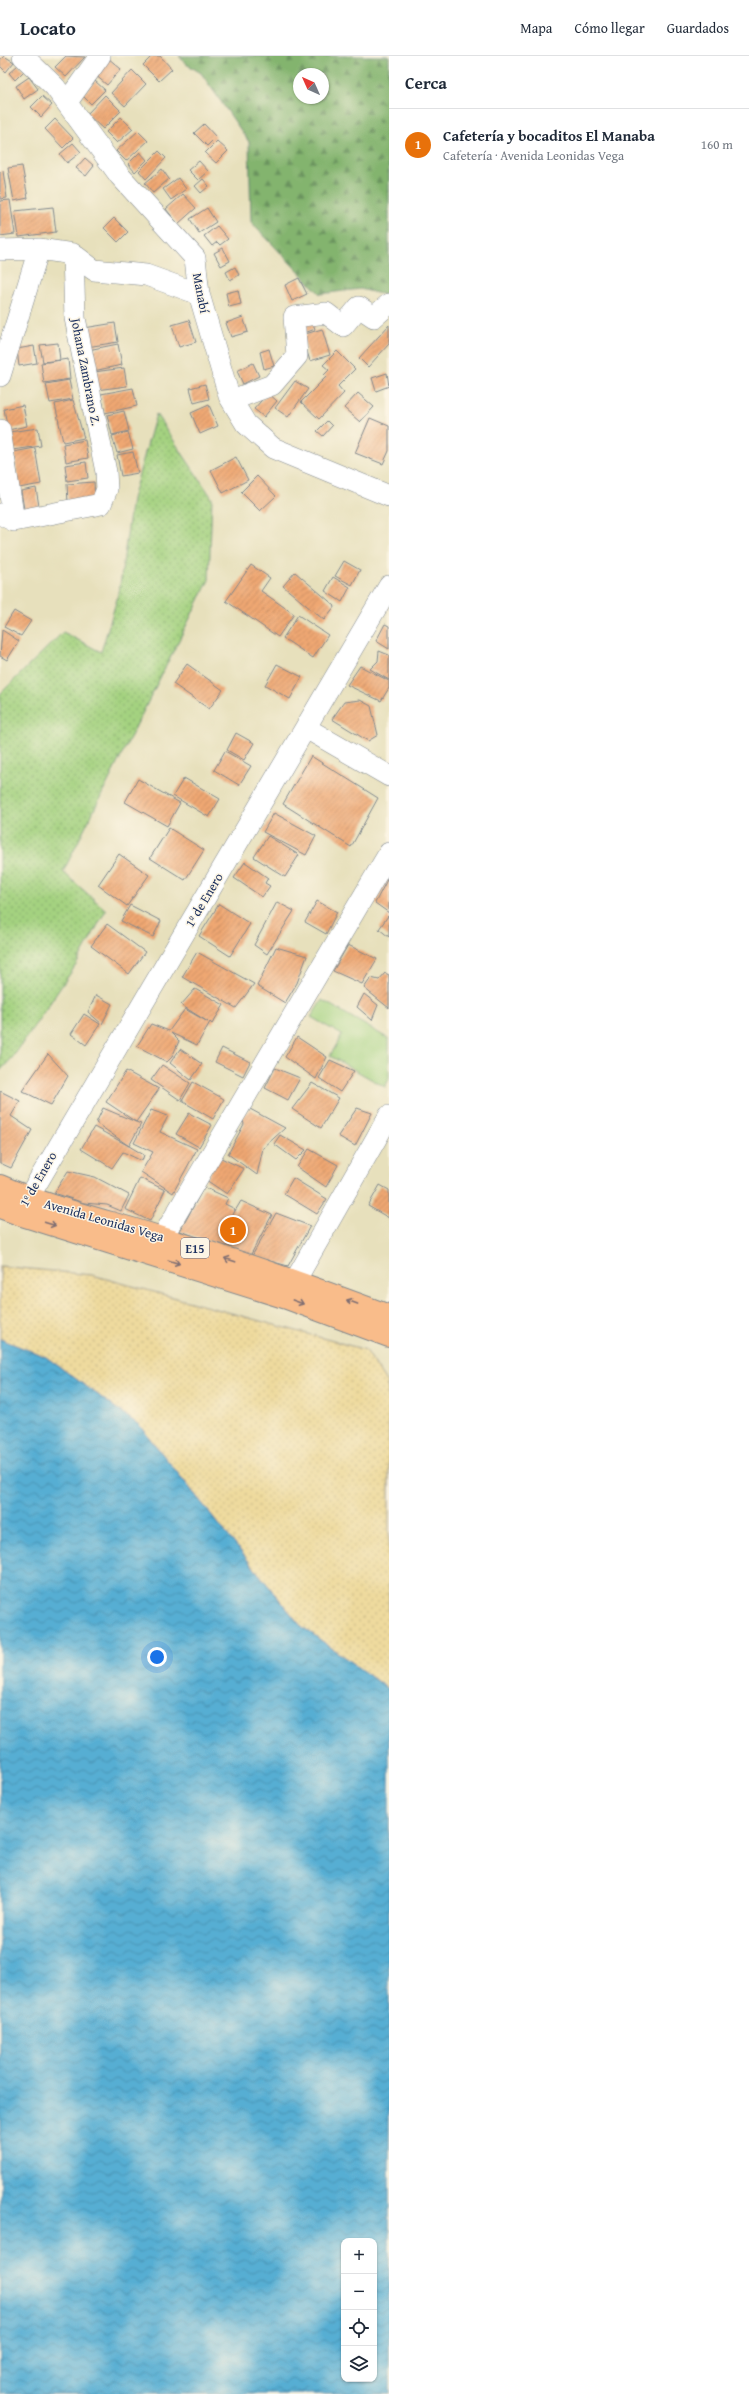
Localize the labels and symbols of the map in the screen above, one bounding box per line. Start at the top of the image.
north arrow [293,68,329,104]
street label: Manabí [188,271,214,315]
street label: Johana Zambrano Z. [66,315,106,427]
street label: 1º de Enero [180,869,228,931]
street label: 1º de Enero [15,1148,62,1210]
street label: Avenida Leonidas Vega [42,1194,167,1246]
pin: 1 [220,1215,246,1245]
one-way arrow [43,1221,56,1228]
road number: E15 [181,1238,209,1258]
one-way arrow [223,1256,236,1263]
one-way arrow [168,1259,181,1266]
one-way arrow [347,1298,359,1306]
one-way arrow [291,1299,304,1306]
your location [147,1647,167,1667]

